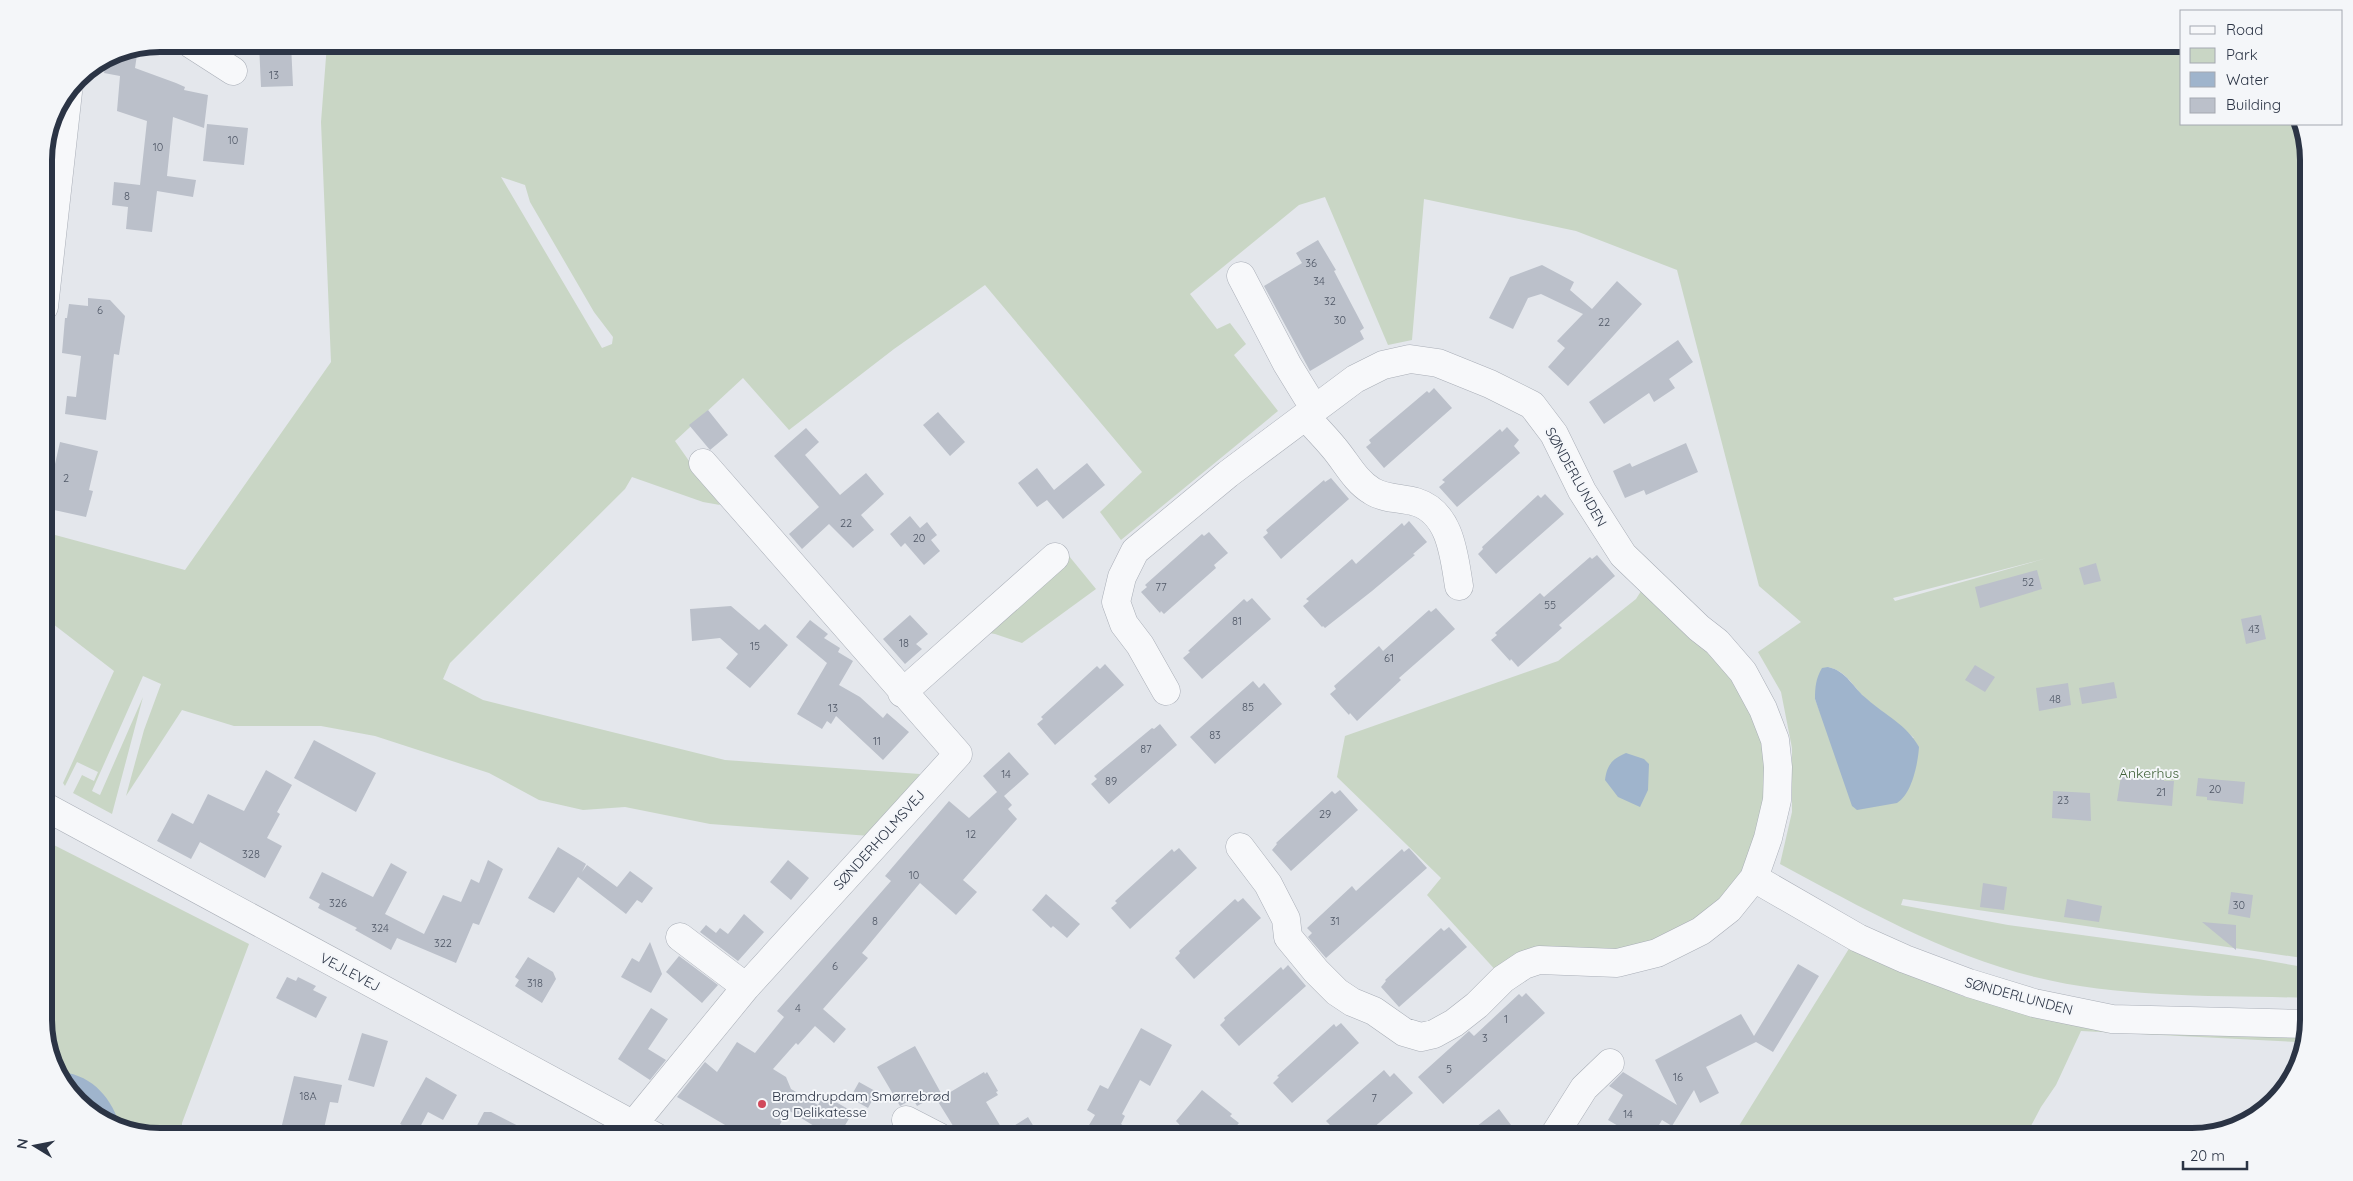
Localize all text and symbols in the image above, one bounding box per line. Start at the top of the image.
legend [2180,10,2343,125]
text: Road [2226,20,2263,39]
text: Park [2226,45,2258,64]
house number: 13 [269,68,279,82]
text: Water [2226,70,2269,89]
text: Building [2226,95,2281,114]
house number: 10 [228,133,238,147]
house number: 10 [153,140,163,154]
house number: 8 [124,189,130,203]
house number: 36 [1305,256,1317,270]
house number: 34 [1313,274,1325,288]
house number: 32 [1324,294,1336,308]
house number: 6 [97,303,103,317]
house number: 30 [1334,313,1346,327]
house number: 22 [1598,315,1610,329]
street label: SØNDERLUNDEN [1541,424,1611,530]
house number: 2 [63,471,69,485]
house number: 22 [840,516,852,530]
house number: 20 [913,531,925,545]
house number: 52 [2022,575,2034,589]
house number: 77 [1155,580,1167,594]
house number: 55 [1544,598,1556,612]
house number: 81 [1232,614,1242,628]
house number: 43 [2248,622,2260,636]
house number: 18 [899,636,909,650]
house number: 15 [750,639,760,653]
house number: 61 [1384,651,1394,665]
house number: 48 [2049,692,2061,706]
house number: 85 [1242,700,1254,714]
house number: 13 [828,701,838,715]
house number: 83 [1209,728,1221,742]
house number: 11 [873,734,881,748]
house number: 87 [1140,742,1152,756]
park label: Ankerhus [2119,764,2179,782]
house number: 14 [1001,767,1011,781]
house number: 89 [1105,774,1117,788]
house number: 20 [2209,782,2221,796]
house number: 21 [2156,785,2166,799]
street label: SØNDERHOLMSVEJ [829,786,929,894]
house number: 23 [2057,793,2069,807]
house number: 29 [1319,807,1331,821]
house number: 12 [966,827,976,841]
house number: 328 [242,847,260,861]
house number: 10 [909,868,919,882]
house number: 326 [329,896,347,910]
house number: 30 [2233,898,2245,912]
house number: 8 [872,914,878,928]
house number: 31 [1330,914,1340,928]
house number: 324 [371,921,389,935]
house number: 322 [434,936,452,950]
street label: VEJLEVEJ [317,949,383,995]
house number: 6 [832,959,838,973]
street label: SØNDERLUNDEN [1963,973,2075,1019]
house number: 318 [527,976,543,990]
house number: 4 [795,1001,801,1015]
house number: 1 [1504,1012,1508,1026]
house number: 3 [1482,1031,1488,1045]
house number: 5 [1446,1062,1452,1076]
house number: 16 [1673,1070,1683,1084]
place label: Bramdrupdam Smørrebrød og Delikatesse [772,1087,950,1121]
house number: 18A [299,1089,317,1103]
house number: 7 [1371,1091,1377,1105]
marker: Bramdrupdam Smørrebrød og Delikatesse [756,1098,768,1110]
house number: 14 [1623,1107,1633,1121]
north arrow [10,1121,60,1171]
text: N [12,1137,32,1150]
scale bar [2183,1138,2247,1170]
text: 20 m [2190,1146,2225,1165]

